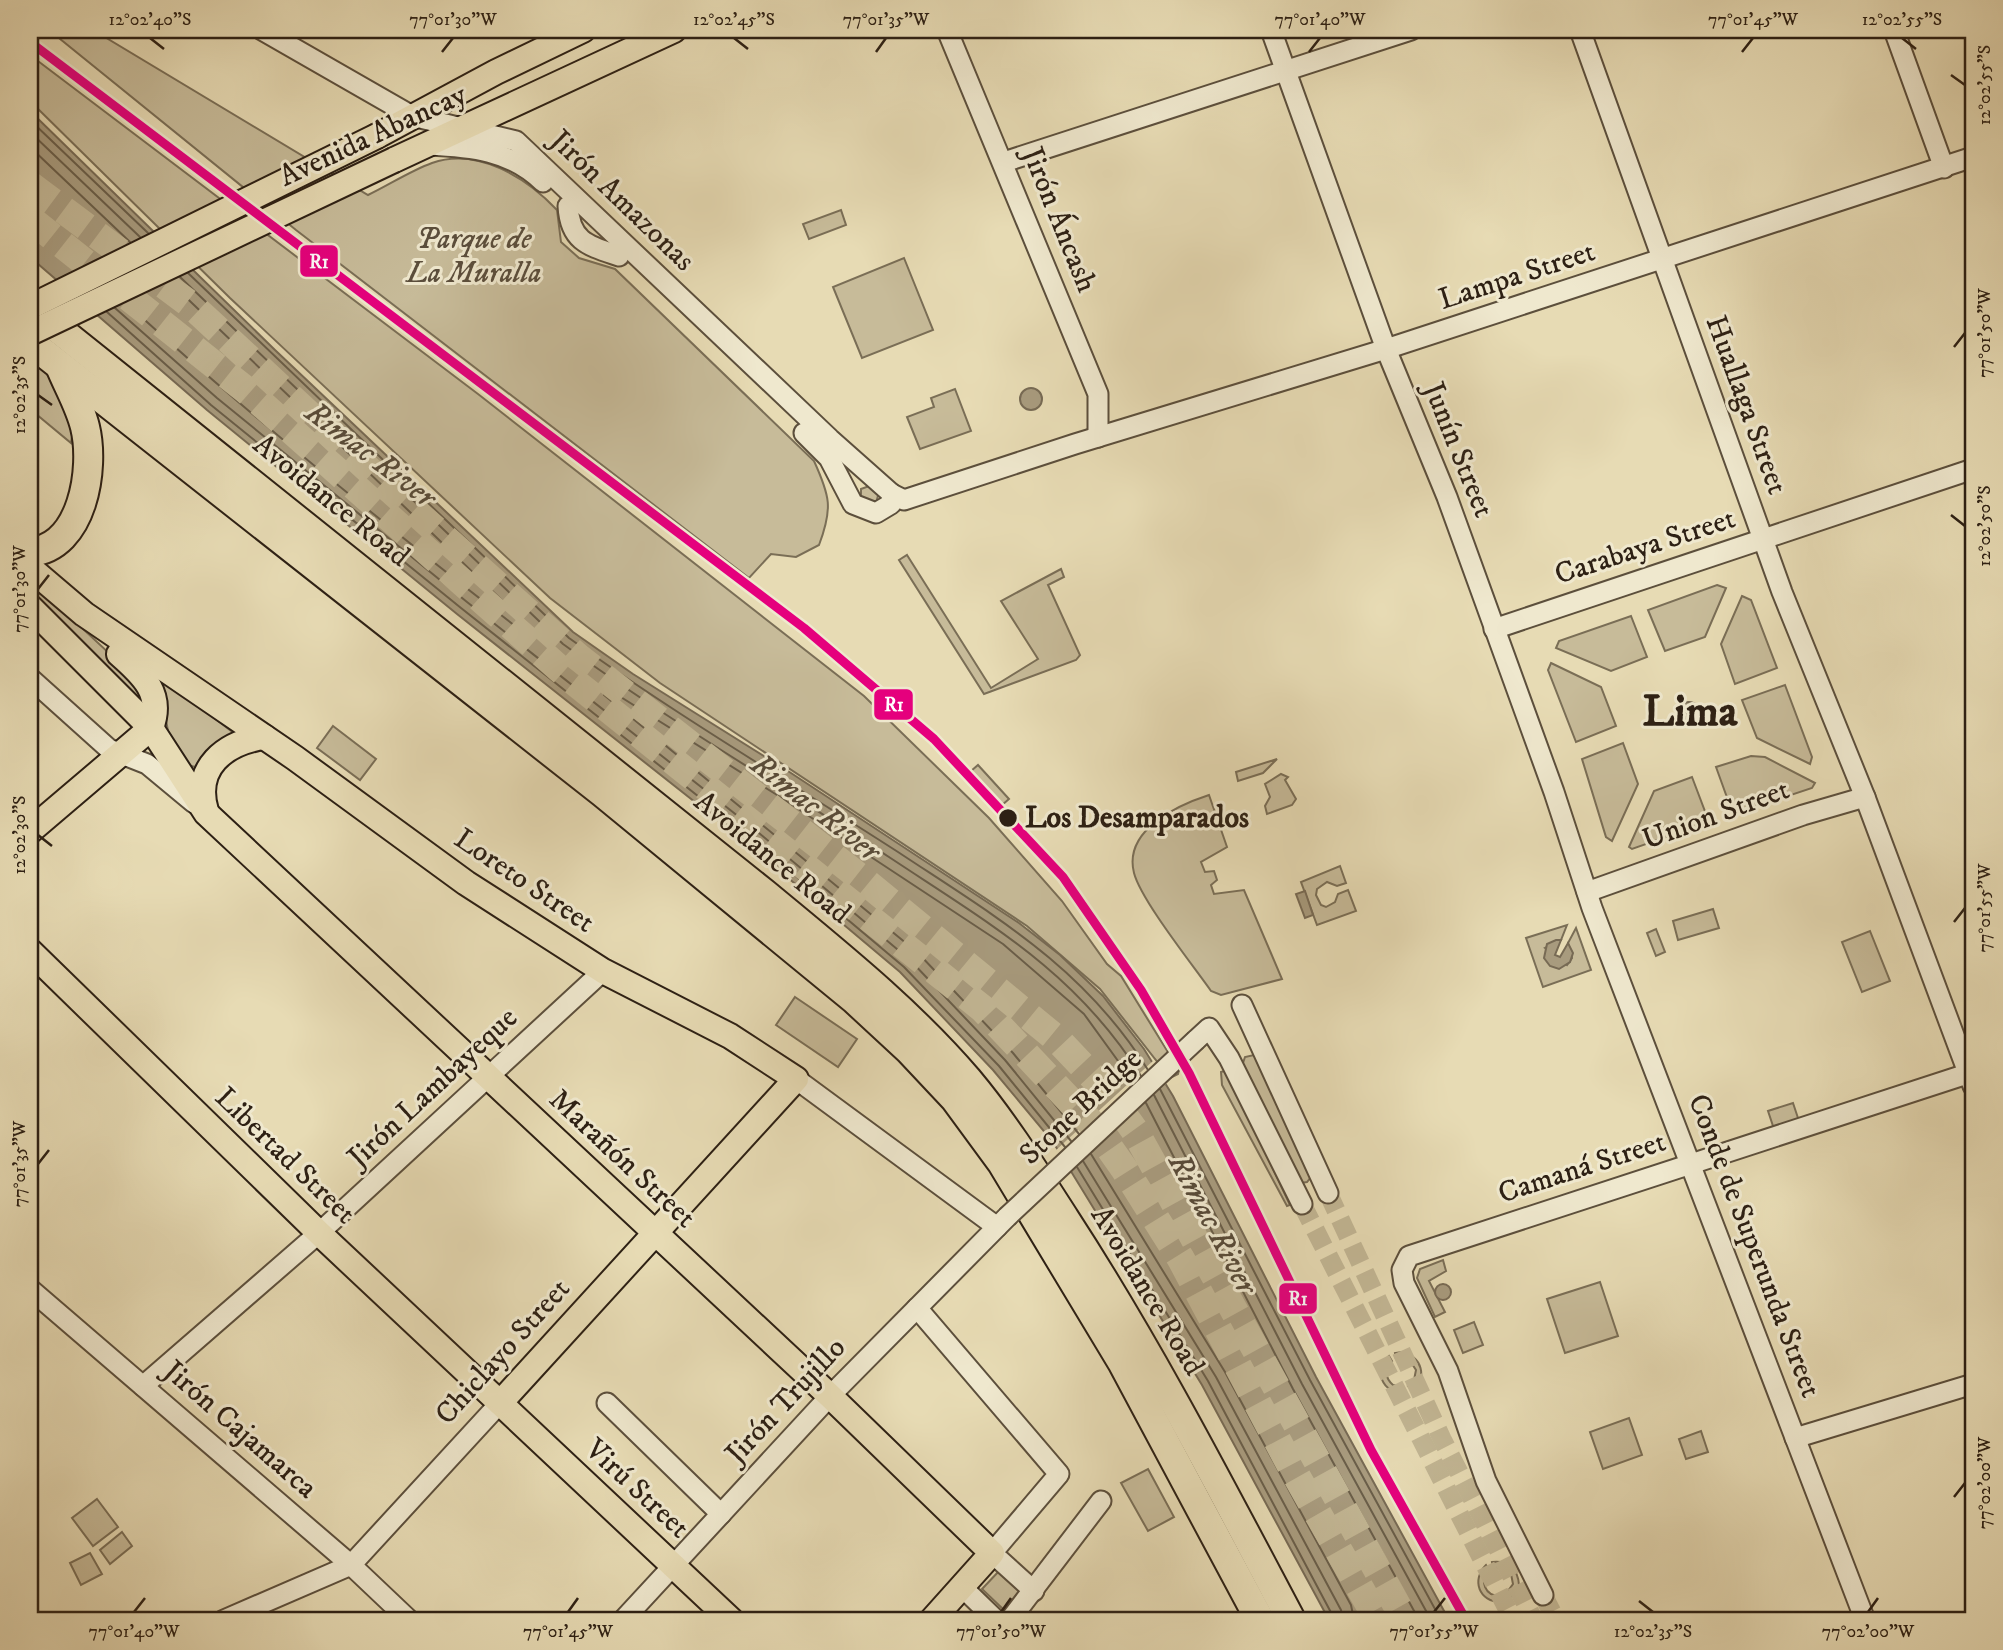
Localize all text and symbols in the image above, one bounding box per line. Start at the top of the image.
text: 12°02'40"S [109,9,191,31]
text: 77°01'30"W [409,9,497,31]
text: 12°02'45"S [693,9,775,31]
text: 77°01'35"W [843,9,930,31]
text: 77°01'40"W [1274,9,1366,31]
text: 77°01'45"W [1708,9,1799,31]
text: 12°02'55"S [1862,9,1942,31]
text: 12°02'55"S [1974,45,1996,125]
street label: Avenida Abancay [273,76,473,196]
street label: Jirón Amazonas [540,121,702,279]
street label: Jirón Áncash [1012,139,1107,298]
park label: Parque de La Muralla [405,221,542,292]
street label: Lampa Street [1434,233,1600,319]
line badge: R1 [299,244,339,278]
text: R1 [309,251,329,274]
text: 77°01'50"W [1974,288,1996,378]
street label: Huallaga Street [1697,311,1795,499]
text: 12°02'35"S [9,356,31,434]
street label: Junín Street [1413,374,1502,523]
water label: Rimac River [296,392,446,519]
street label: Avoidance Road [245,426,417,576]
text: 12°02'50"S [1974,485,1996,567]
street label: Carabaya Street [1550,500,1740,594]
text: 77°01'30"W [9,545,31,633]
district label: Lima [1643,685,1739,740]
line badge: R1 [873,688,914,721]
text: R1 [884,694,904,717]
water label: Rimac River [741,744,890,873]
street label: Union Street [1638,771,1794,859]
street label: Avoidance Road [686,783,858,933]
text: 12°02'30"S [9,795,31,875]
place label: Los Desamparados [1025,800,1249,837]
marker: Los Desamparados [997,807,1019,829]
street label: Loreto Street [447,821,601,941]
text: 77°01'55"W [1974,863,1996,952]
street label: Jirón Lambayeque [338,1000,526,1178]
street label: Stone Bridge [1012,1041,1150,1173]
street label: Libertad Street [207,1080,363,1232]
street label: Marañón Street [541,1082,703,1236]
street label: Conde de Superunda Street [1679,1089,1829,1403]
text: 77°01'35"W [9,1120,31,1207]
street label: Camaná Street [1494,1124,1670,1212]
water label: Rimac River [1158,1146,1267,1304]
street label: Avoidance Road [1082,1200,1212,1382]
street label: Chiclayo Street [428,1271,578,1433]
line badge: R1 [1278,1282,1318,1315]
text: R1 [1288,1288,1308,1311]
street label: Jirón Trujillo [716,1330,854,1474]
street label: Jirón Cajamarca [153,1351,325,1507]
street label: Virú Street [576,1431,697,1547]
text: 77°02'00"W [1974,1436,1996,1529]
text: 77°01'40"W [88,1621,180,1643]
text: 77°01'45"W [523,1621,614,1643]
text: 77°01'50"W [956,1621,1046,1643]
text: 77°01'55"W [1390,1621,1479,1643]
text: 12°02'35"S [1614,1621,1692,1643]
text: 77°02'00"W [1822,1621,1915,1643]

